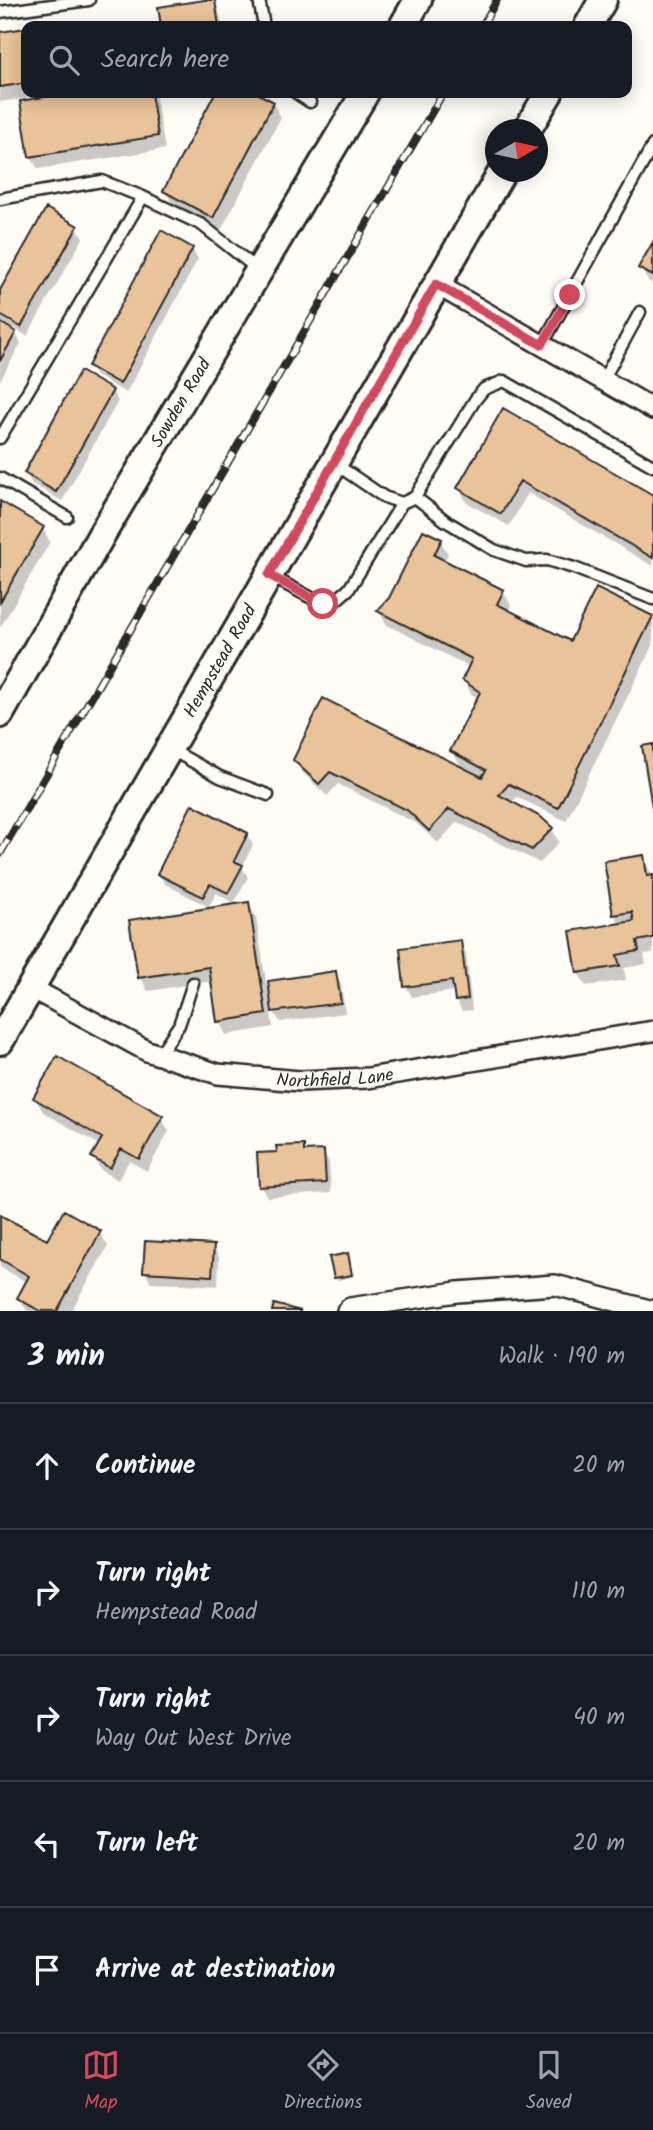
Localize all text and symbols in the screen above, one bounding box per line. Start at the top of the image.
search box [21,21,632,98]
text: Search here [101,39,229,81]
icon: search [45,41,83,79]
north arrow [485,119,548,182]
route end [554,279,585,310]
street label: Sowden Road [144,352,220,454]
route start [307,588,338,619]
street label: Hempstead Road [177,599,266,724]
street label: Northfield Lane [275,1061,396,1097]
text: 3 min [28,1333,105,1381]
text: Walk · 190 m [498,1339,625,1375]
text: Continue [95,1445,196,1487]
icon: ahead [28,1447,66,1485]
text: 20 m [573,1448,625,1484]
text: Turn right [95,1553,211,1595]
icon: right [28,1573,66,1611]
text: 110 m [572,1574,625,1610]
text: Hempstead Road [95,1595,257,1631]
text: Turn right [95,1679,211,1721]
icon: right [28,1699,66,1737]
text: 40 m [573,1700,625,1736]
text: Way Out West Drive [95,1721,291,1757]
text: Turn left [95,1823,198,1865]
icon: left [28,1825,66,1863]
text: 20 m [573,1826,625,1862]
text: Arrive at destination [95,1949,335,1991]
icon: arrive [28,1951,66,1989]
tab: Map [82,2046,120,2118]
tab: Directions [284,2046,362,2118]
tab: Saved [526,2046,571,2118]

